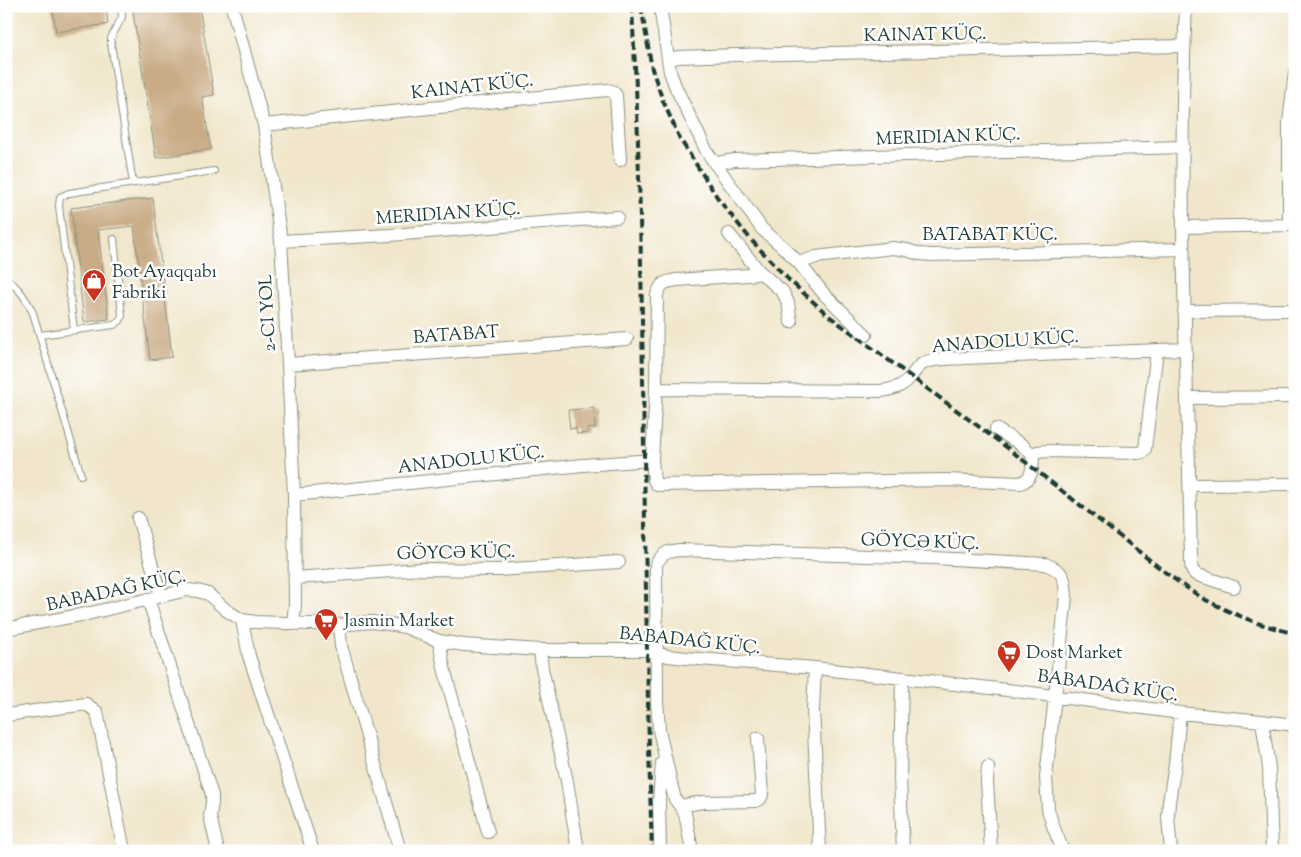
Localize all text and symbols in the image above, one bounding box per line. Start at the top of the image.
street label: KAINAT KÜÇ. [863,22,987,50]
street label: KAINAT KÜÇ. [410,69,535,107]
street label: MERIDIAN KÜÇ. [875,122,1021,154]
street label: MERIDIAN KÜÇ. [375,197,521,233]
street label: BATABAT KÜÇ. [922,223,1058,249]
place label: Bot Ayaqqabı Fabriki [112,260,217,307]
shop icon: Bot Ayaqqabı Fabriki [81,268,107,302]
street label: 2-CI YOL [254,273,284,352]
street label: BATABAT [412,320,500,352]
street label: ANADOLU KÜÇ. [931,325,1080,361]
street label: ANADOLU KÜÇ. [397,440,546,482]
street label: GÖYCƏ KÜÇ. [860,528,980,558]
street label: GÖYCƏ KÜÇ. [396,540,516,568]
street label: BABADAĞ KÜÇ. [44,564,189,619]
supermarket icon: Jasmin Market [313,607,339,641]
place label: Jasmin Market [343,609,454,635]
street label: BABADAĞ KÜÇ. [618,622,762,662]
supermarket icon: Dost Market [996,639,1022,673]
place label: Dost Market [1026,641,1122,667]
street label: BABADAĞ KÜÇ. [1036,664,1180,710]

